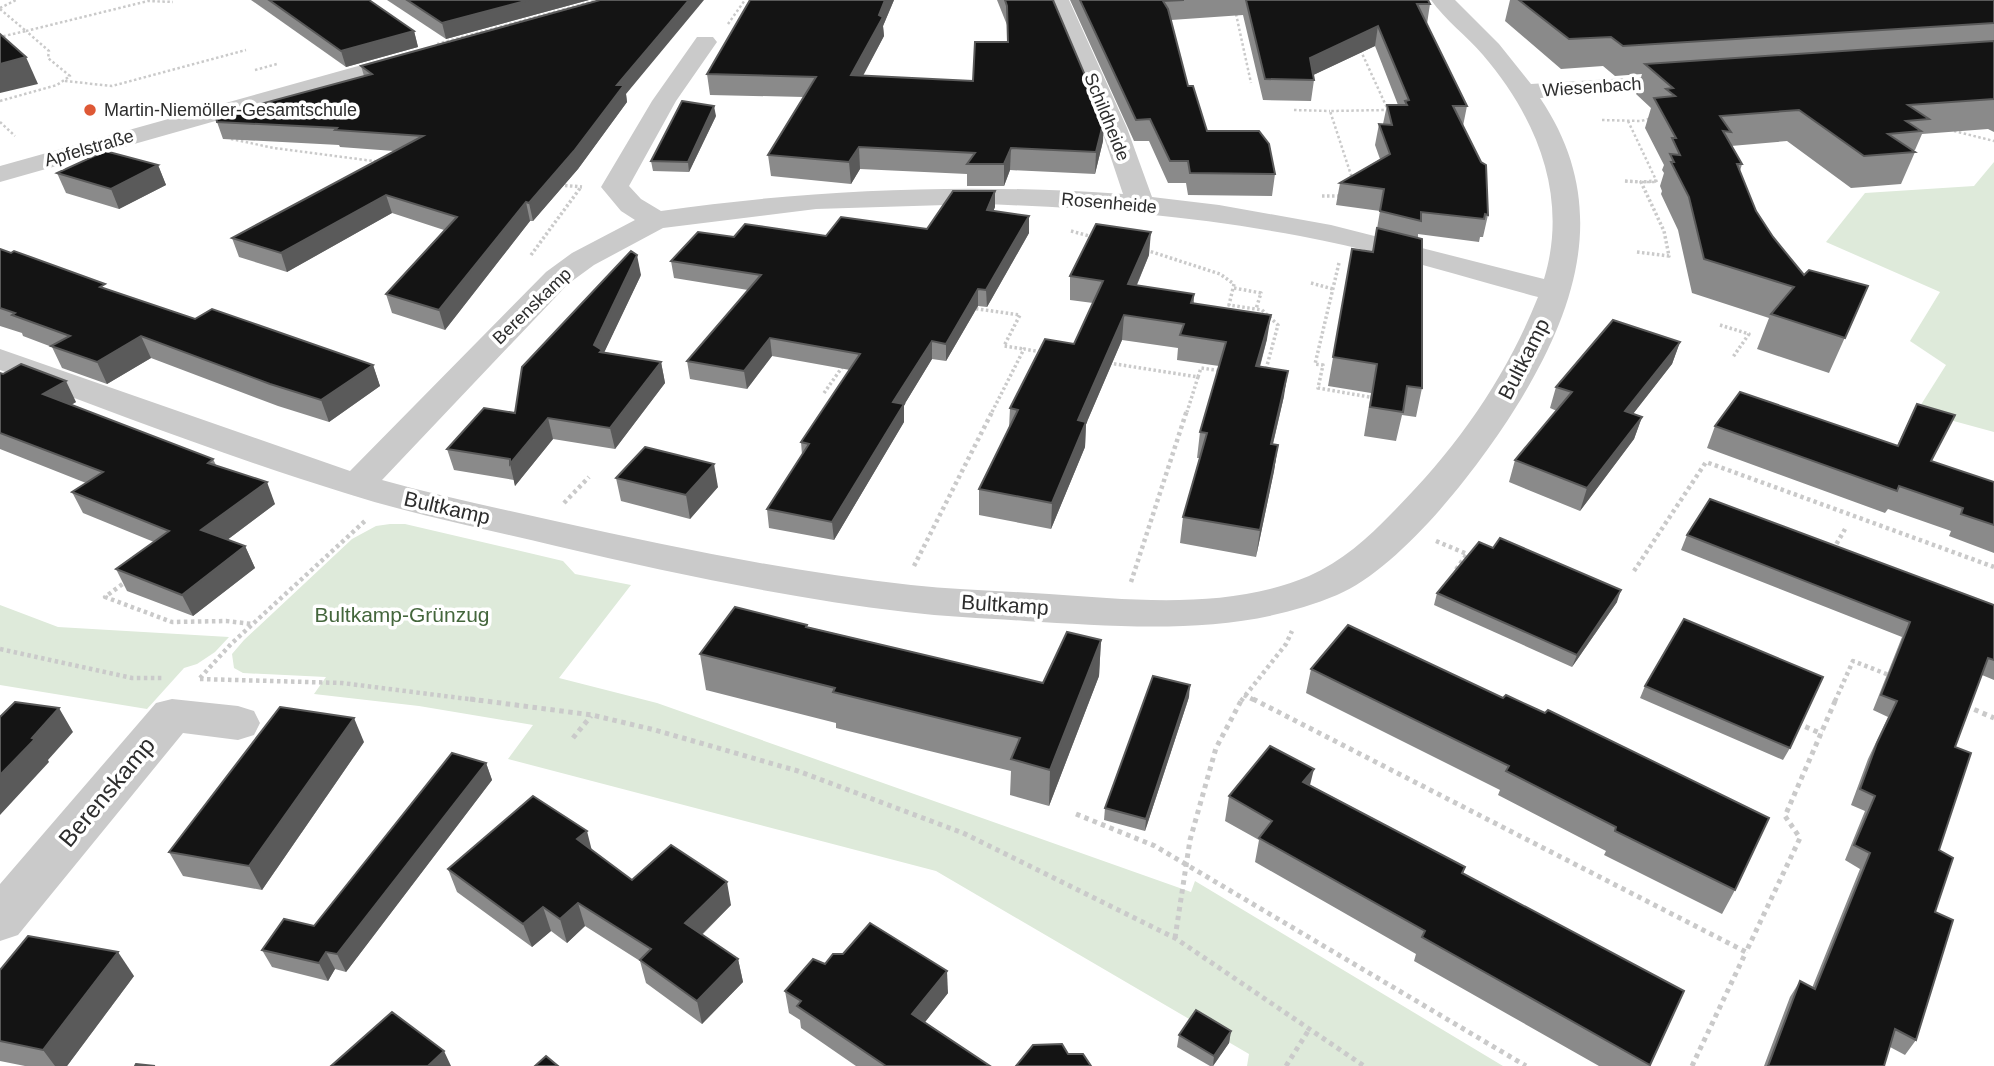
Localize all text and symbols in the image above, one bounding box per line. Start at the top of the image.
street label: Schildheide [1080,70,1134,164]
street label: Wiesenbach [1542,74,1642,100]
place label: Martin-Niemöller-Gesamtschule [104,100,357,120]
marker: Martin-Niemöller-Gesamtschule [82,102,98,118]
street label: Apfelstraße [42,126,136,170]
street label: Rosenheide [1060,189,1158,217]
street label: Berenskamp [489,264,575,348]
street label: Bultkamp [1493,315,1554,403]
street label: Bultkamp [402,486,492,529]
street label: Bultkamp [961,590,1050,619]
park label: Bultkamp-Grünzug [314,603,490,626]
street label: Berenskamp [53,731,160,852]

